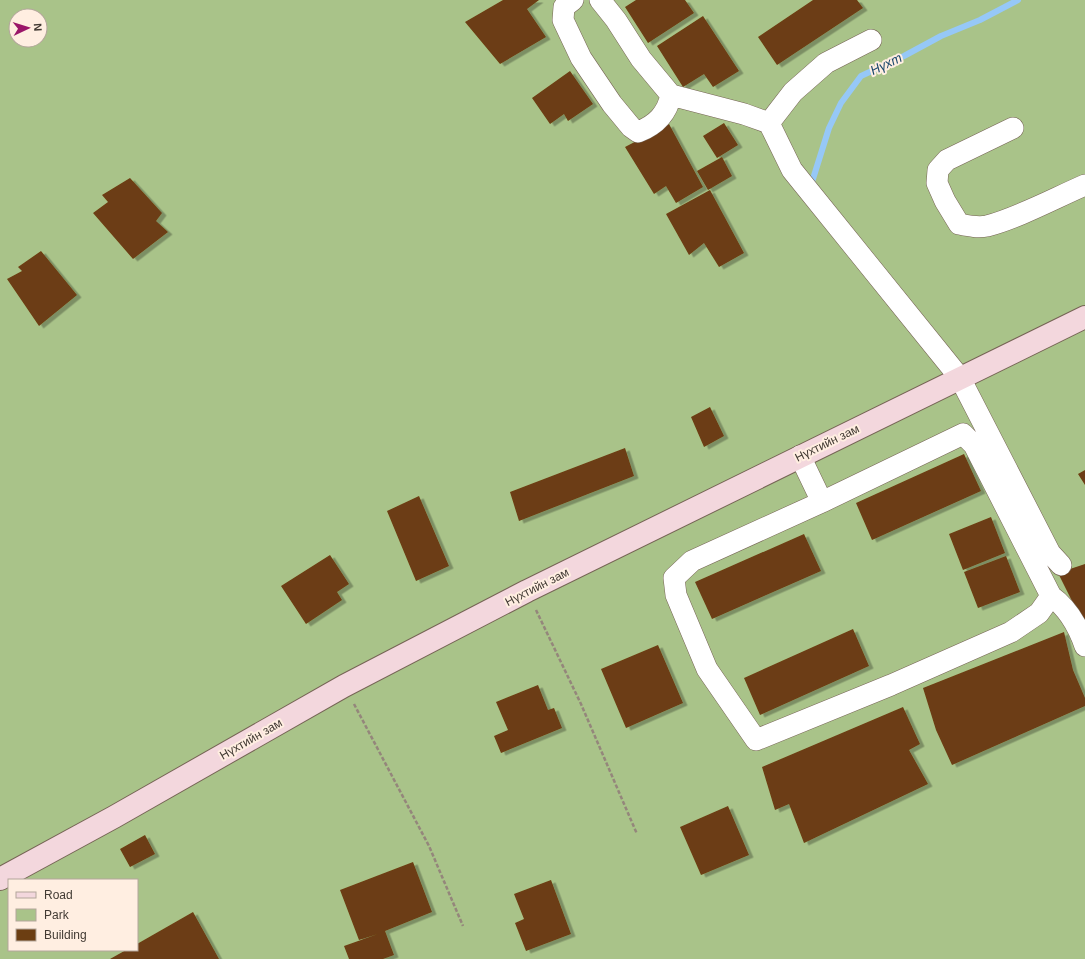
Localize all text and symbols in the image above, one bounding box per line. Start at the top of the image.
north arrow [8,8,48,48]
text: N [32,23,44,32]
water label: Нүхт [868,50,904,78]
street label: Нүхтийн зам [793,421,861,465]
street label: Нүхтийн зам [503,565,571,609]
street label: Нүхтийн зам [217,715,285,763]
legend [8,879,138,951]
text: Road [44,888,73,902]
text: Park [44,908,70,922]
text: Building [44,928,87,942]

